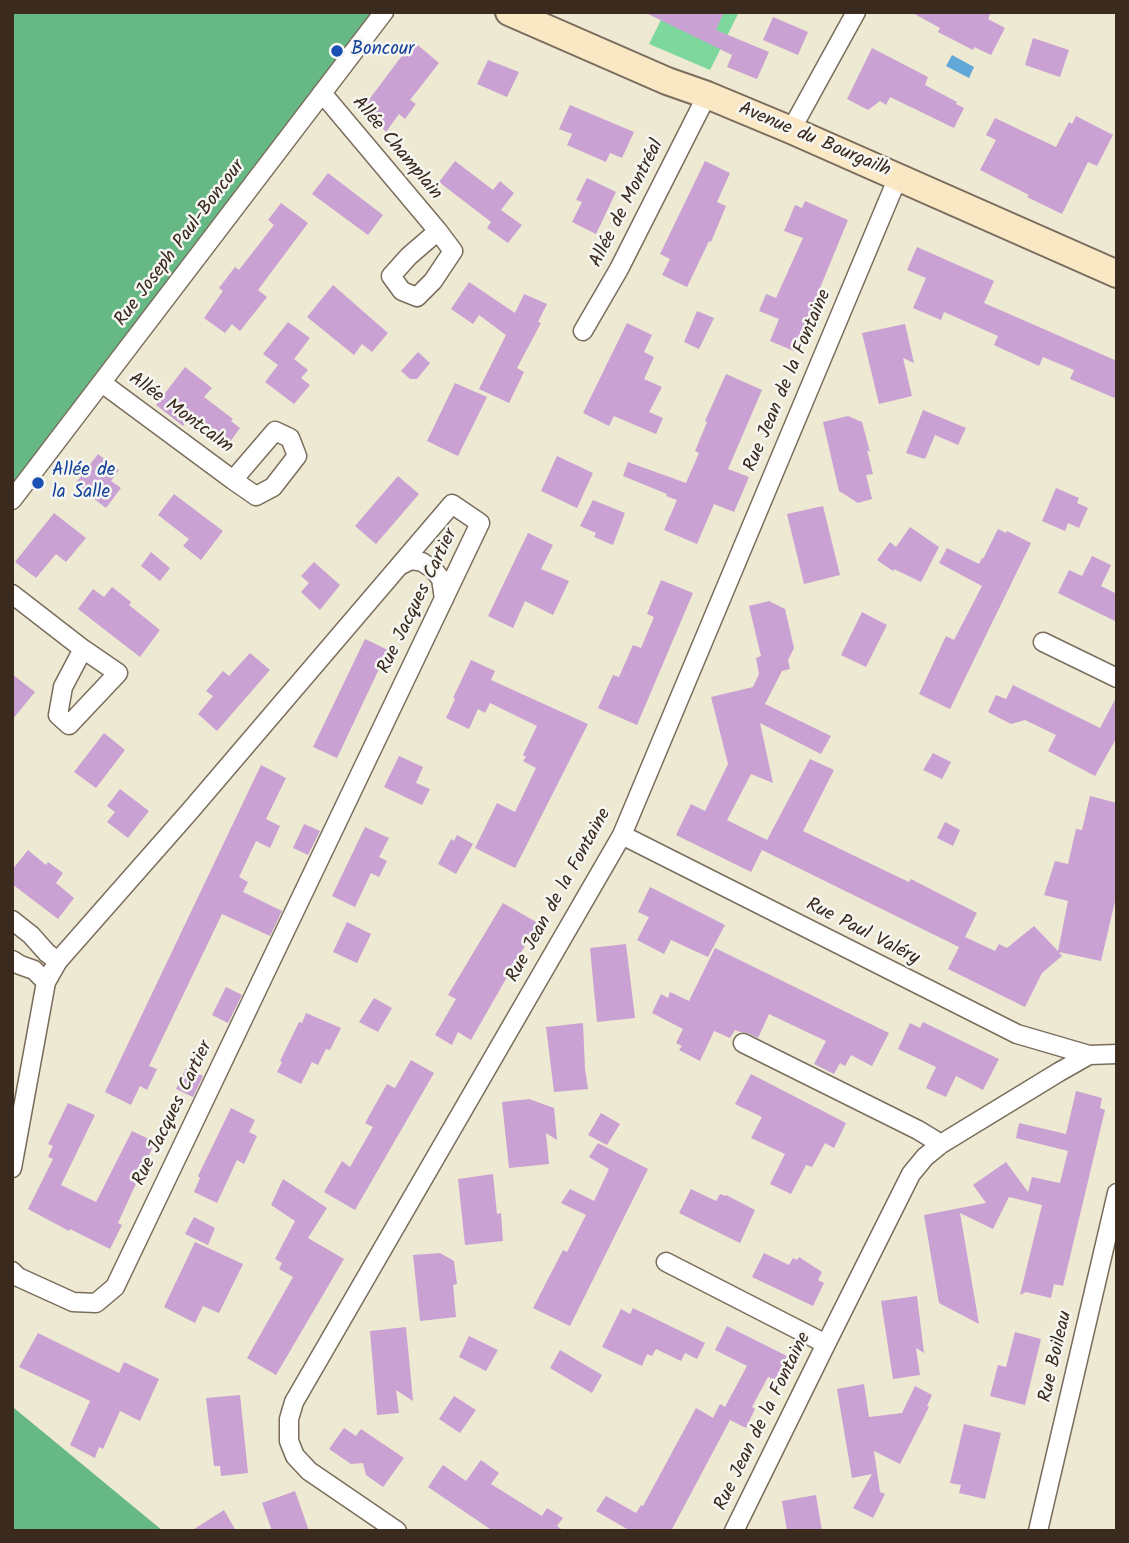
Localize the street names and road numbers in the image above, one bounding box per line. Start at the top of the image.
street label: Allée Champlain [346,93,446,205]
street label: Avenue du Bourgailh [734,99,894,183]
street label: Allée de Montréal [586,136,670,272]
street label: Rue Joseph Paul-Boncour [111,156,251,332]
street label: Rue Jean de la Fontaine [740,287,838,475]
street label: Allée Montcalm [123,368,237,460]
street label: Rue Jacques Cartier [374,526,464,678]
street label: Rue Jean de la Fontaine [503,805,617,987]
street label: Rue Paul Valéry [801,895,923,971]
street label: Rue Jacques Cartier [129,1038,219,1190]
street label: Rue Boileau [1035,1309,1079,1405]
street label: Rue Jean de la Fontaine [711,1329,817,1515]

